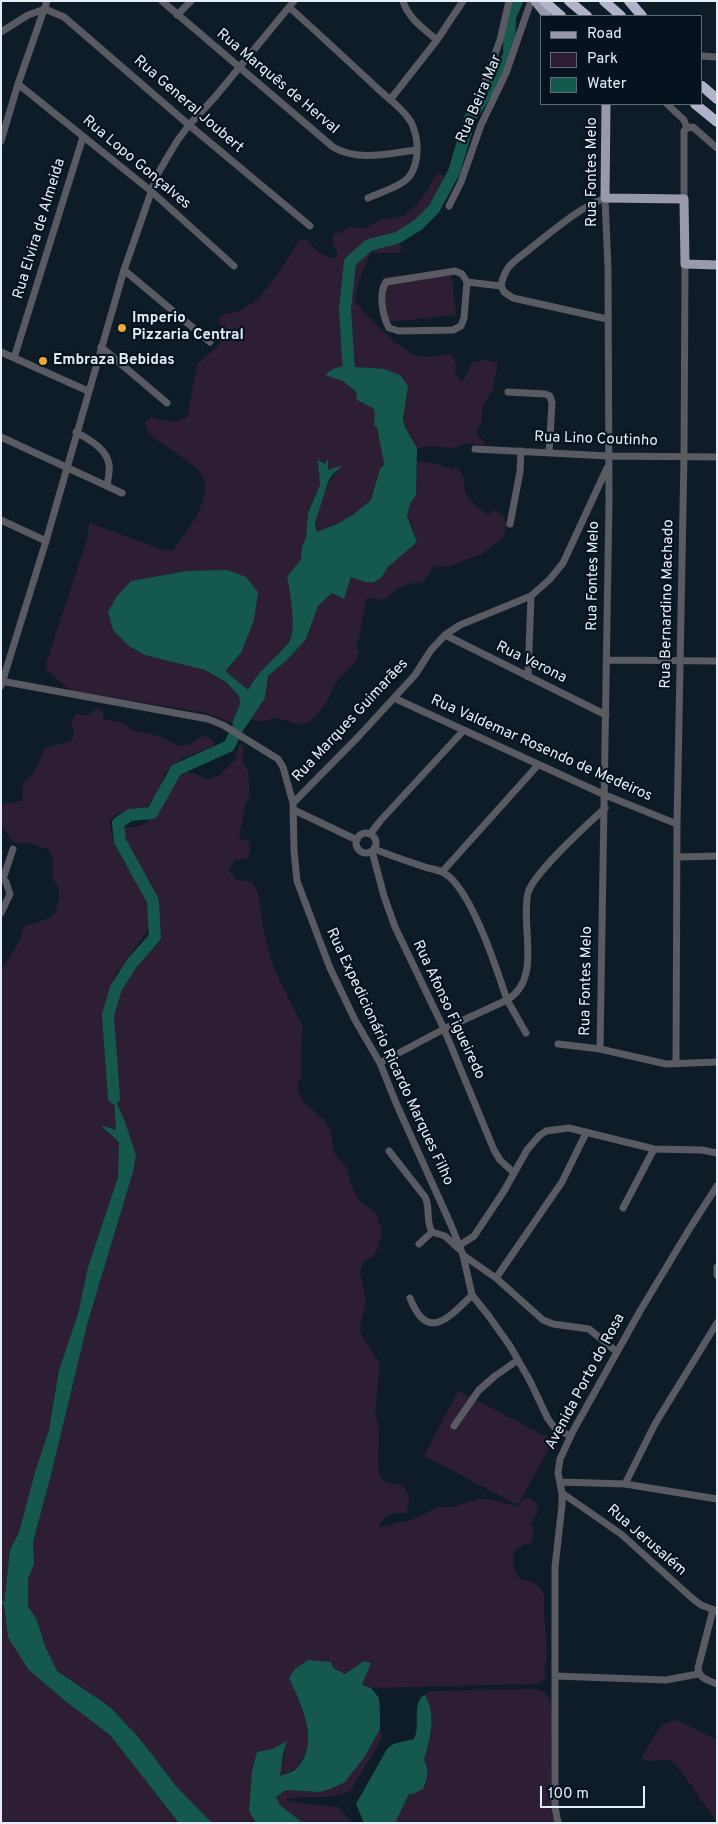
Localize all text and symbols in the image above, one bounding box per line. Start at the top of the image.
legend [540,15,703,105]
street label: Rua Marquês de Herval [212,25,342,139]
text: Road [587,25,622,44]
text: Park [587,50,618,69]
street label: Rua General Joubert [129,52,247,158]
street label: Rua Beira Mar [453,52,507,146]
text: Water [587,75,626,94]
street label: Rua Lopo Gonçalves [78,112,194,214]
street label: Rua Fontes Melo [584,117,602,227]
street label: Rua Elvira de Almeida [10,156,70,302]
place label: Imperio Pizzaria Central [132,310,244,345]
marker: Imperio Pizzaria Central [116,322,128,334]
place label: Embraza Bebidas [53,352,175,370]
marker: Embraza Bebidas [37,355,49,367]
street label: Rua Lino Coutinho [534,429,658,451]
street label: Rua Bernardino Machado [658,519,678,689]
street label: Rua Fontes Melo [584,521,604,631]
street label: Rua Verona [493,638,569,688]
street label: Rua Marques Guimarães [289,656,413,786]
street label: Rua Valdemar Rosendo de Medeiros [427,692,655,806]
street label: Rua Expedicionário Ricardo Marques Filho [321,925,457,1189]
street label: Rua Fontes Melo [577,926,597,1036]
street label: Rua Afonso Figueiredo [408,938,488,1082]
street label: Avenida Porto do Rosa [542,1311,630,1453]
street label: Rua Jerusalém [602,1501,690,1581]
scale bar [543,1776,648,1808]
text: 100 m [548,1785,589,1804]

